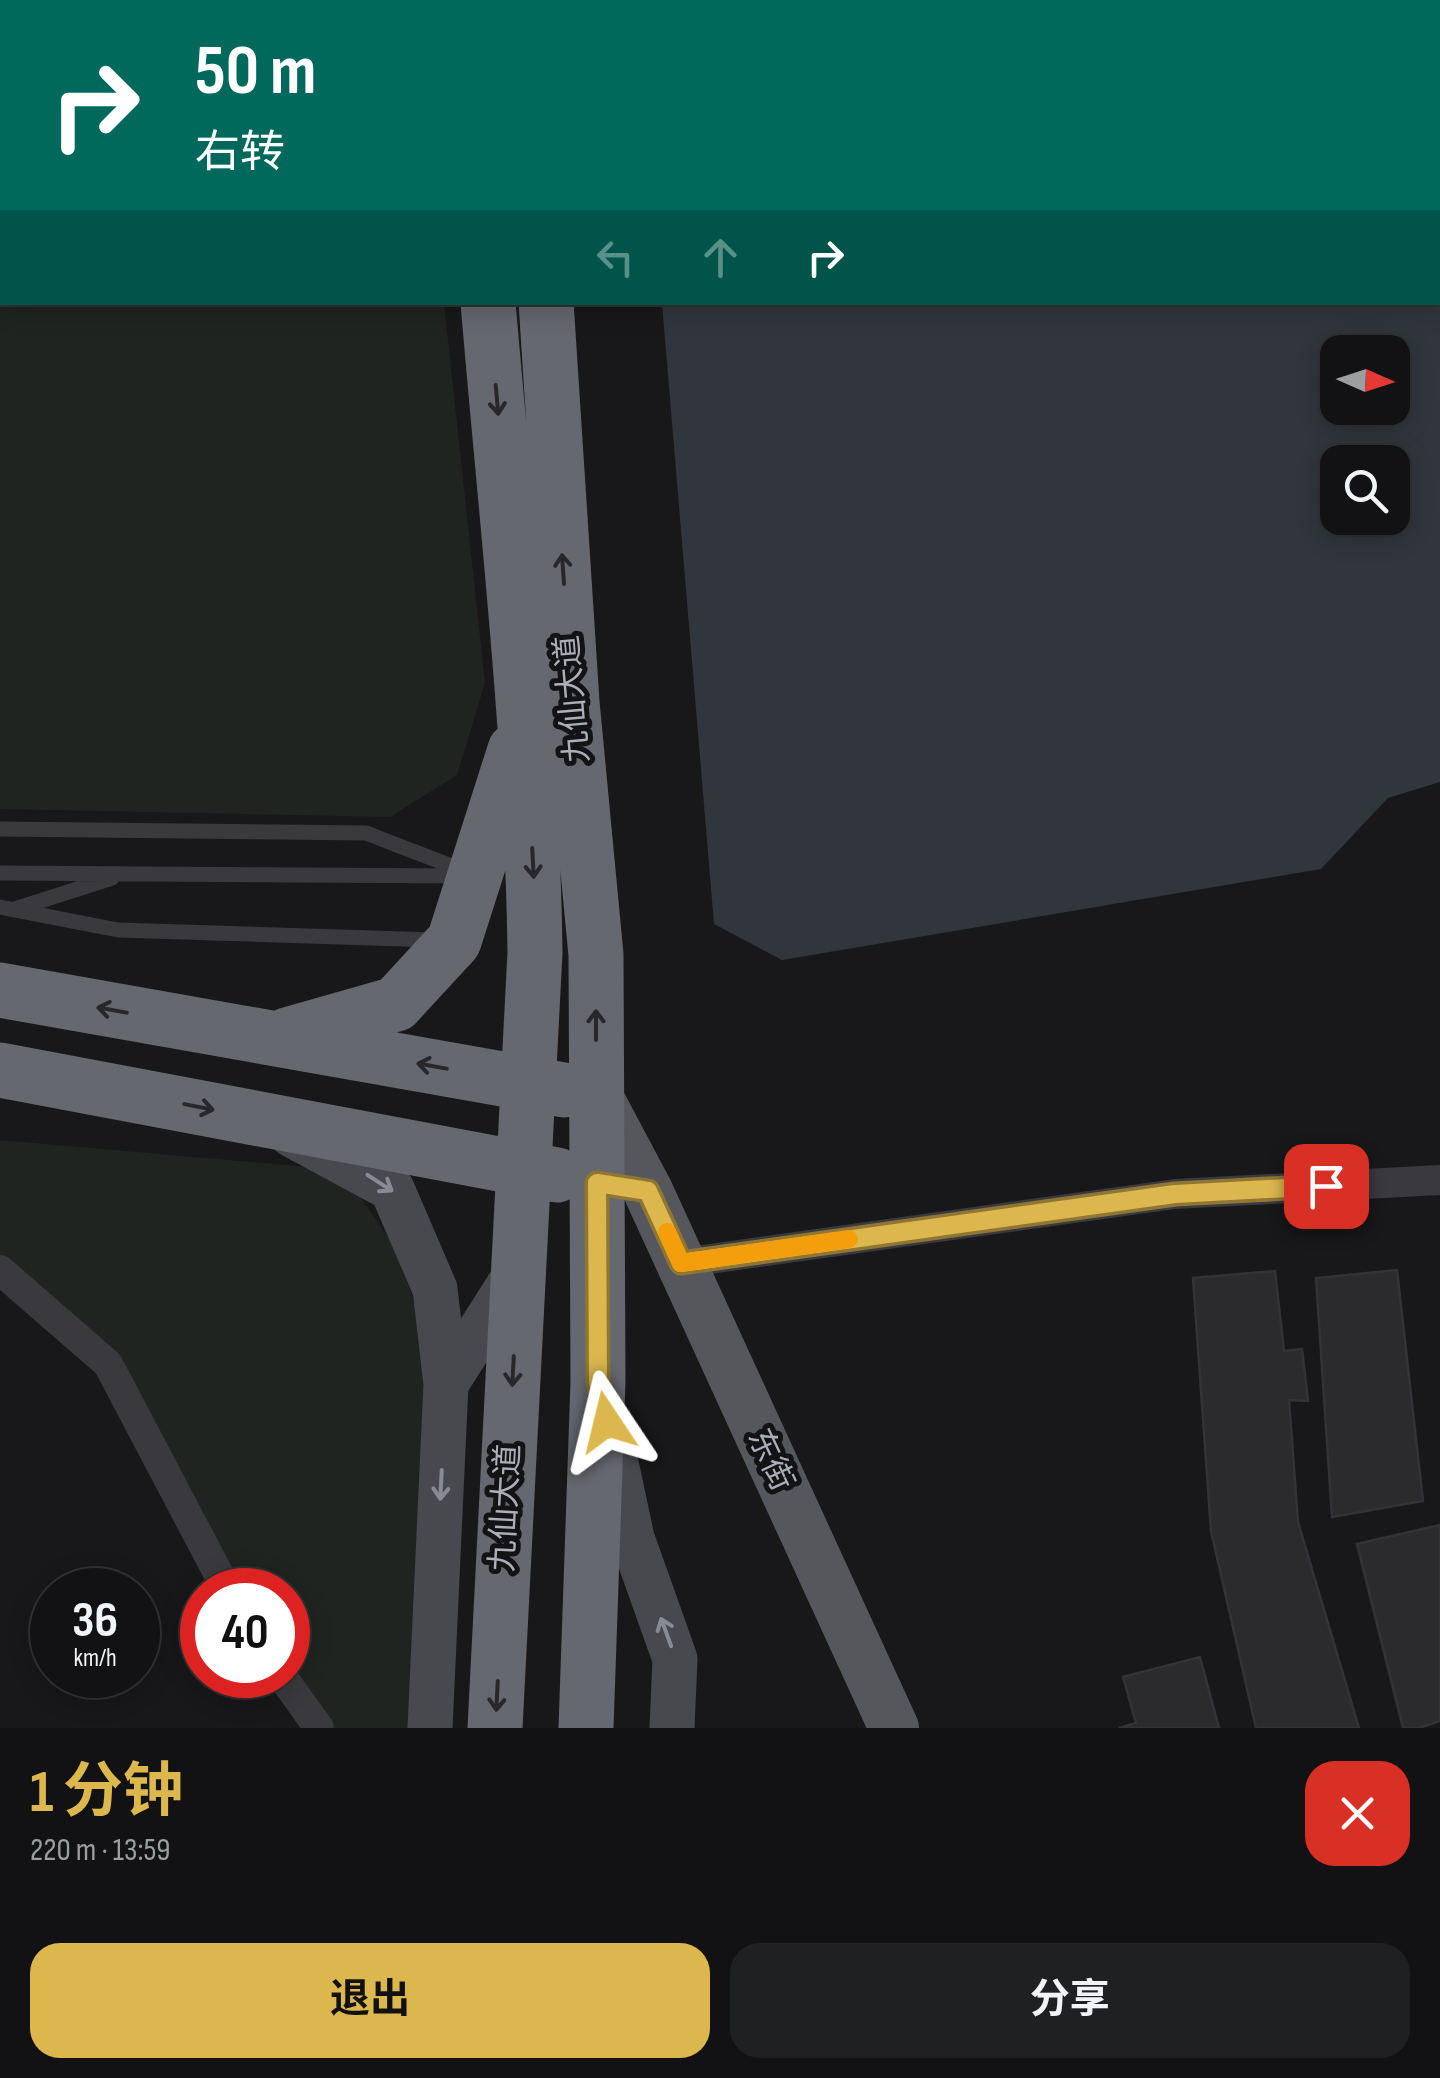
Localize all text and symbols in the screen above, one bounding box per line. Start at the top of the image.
text: 50 m [195,30,316,114]
icon: right [30,40,160,170]
text: 右转 [195,126,285,181]
icon: left [588,230,643,285]
icon: ahead [693,230,748,285]
icon: right [798,230,853,285]
north arrow [1320,335,1410,425]
map controls [1320,335,1410,535]
one-way arrow [487,383,506,415]
button: search [1320,445,1410,535]
one-way arrow [554,554,573,586]
street label: 九仙大道 [548,634,598,764]
one-way arrow [524,847,543,879]
one-way arrow [96,1000,129,1019]
one-way arrow [587,1009,606,1041]
one-way arrow [417,1056,449,1075]
one-way arrow [182,1099,214,1118]
pin [1284,1144,1369,1229]
icon: arrive [1299,1159,1354,1214]
one-way arrow [365,1173,393,1194]
one-way arrow [504,1355,523,1387]
position arrow [555,1370,659,1474]
street label: 东街 [739,1423,801,1497]
street label: 九仙大道 [483,1443,529,1573]
one-way arrow [431,1468,450,1501]
speed limit sign: 40 [180,1568,310,1698]
text: 36 [72,1591,118,1651]
one-way arrow [655,1617,673,1649]
text: km/h [73,1643,117,1674]
one-way arrow [487,1679,506,1711]
text: 1 分钟 [30,1757,183,1829]
button: close [1305,1761,1410,1866]
text: 220 m · 13:59 [30,1831,171,1870]
button: 退出 [30,1943,710,2058]
button: 分享 [730,1943,1410,2058]

